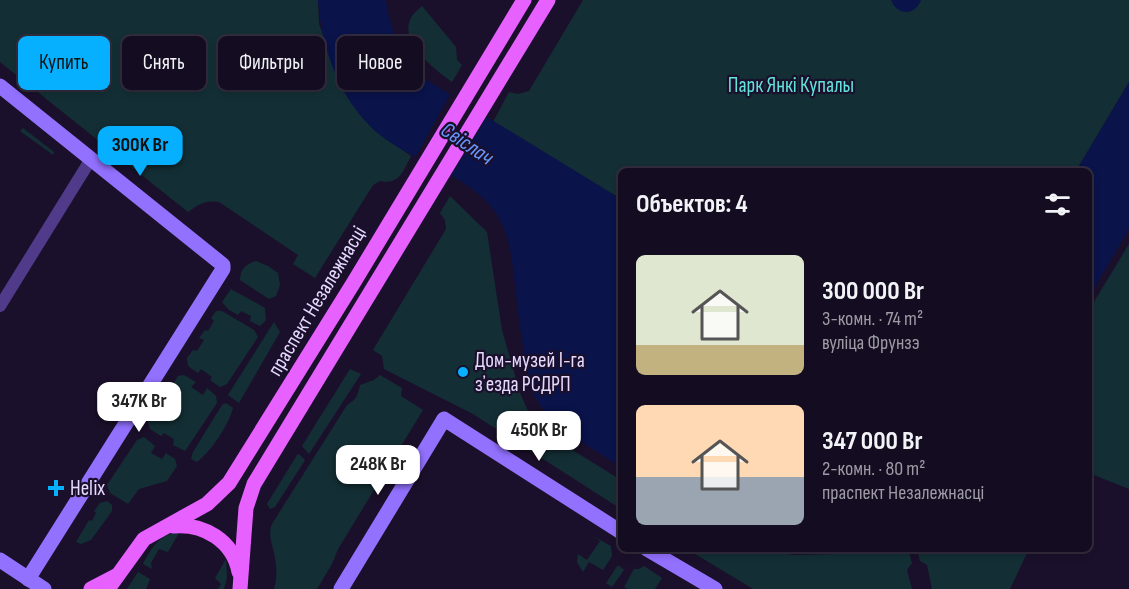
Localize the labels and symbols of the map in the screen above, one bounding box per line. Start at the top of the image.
park label: Парк Янкі Купалы [728,73,854,98]
water label: Свіслач [435,117,499,172]
pin: 300K Br [85,126,195,177]
street label: праспект Незалежнасці [262,222,372,380]
place label: Дом-музей I-га зʼезда РСДРП [475,348,585,397]
marker: Дом-музей I-га зʼезда РСДРП [456,365,470,379]
pin: 347K Br [84,382,194,433]
pin: 450K Br [484,411,594,462]
pin: 248K Br [323,445,433,496]
place label: Helix [70,476,105,501]
marker: Helix [47,479,65,497]

